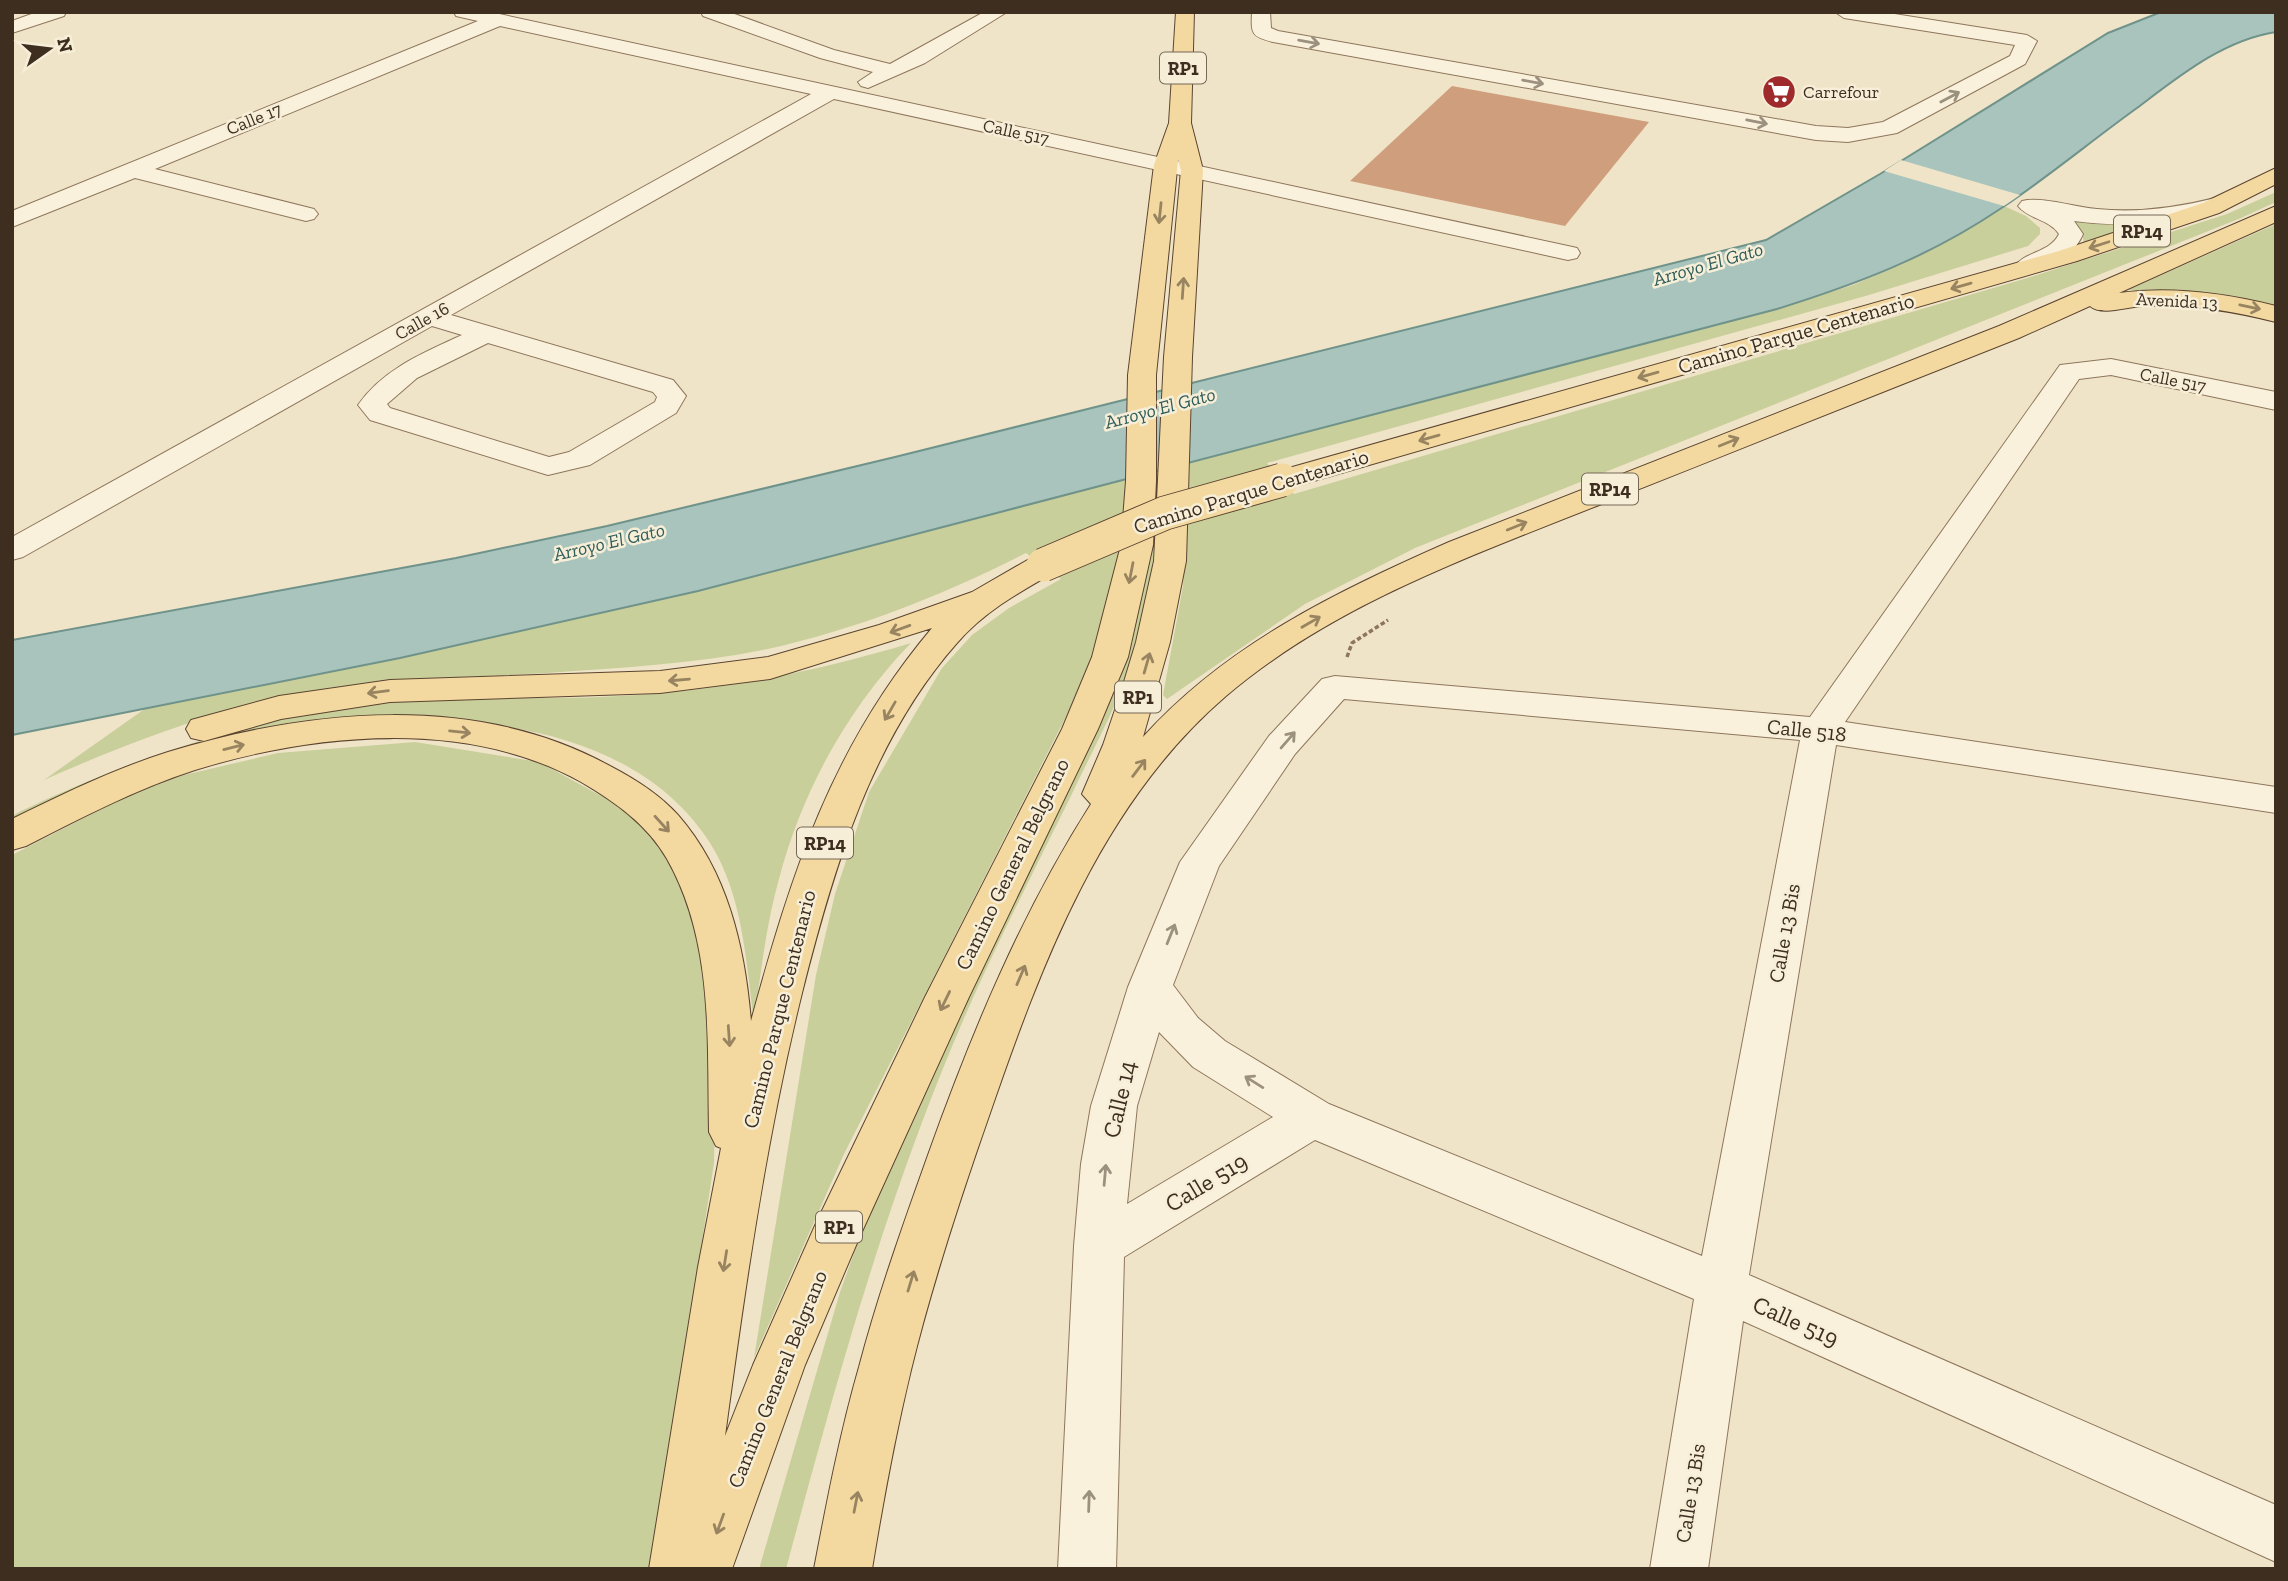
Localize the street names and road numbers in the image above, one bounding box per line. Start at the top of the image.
road number: RP1 [1160,52,1206,83]
street label: Calle 17 [223,98,285,140]
street label: Calle 517 [981,114,1051,150]
road number: RP14 [2114,216,2170,246]
street label: Camino Parque Centenario [1675,287,1917,379]
street label: Avenida 13 [2136,288,2219,314]
street label: Calle 16 [391,297,453,345]
street label: Calle 517 [2138,363,2208,397]
street label: Camino Parque Centenario [1130,443,1372,539]
road number: RP14 [1582,474,1638,504]
road number: RP1 [1115,682,1161,712]
street label: Calle 518 [1766,713,1848,747]
street label: Camino General Belgrano [950,754,1074,974]
road number: RP14 [797,828,853,858]
street label: Calle 13 Bis [1763,881,1805,985]
street label: Camino Parque Centenario [737,887,821,1131]
street label: Calle 14 [1096,1057,1142,1141]
street label: Calle 519 [1160,1146,1252,1218]
road number: RP1 [816,1212,862,1242]
street label: Camino General Belgrano [722,1267,832,1491]
street label: Calle 519 [1749,1289,1843,1353]
street label: Calle 13 Bis [1670,1441,1710,1545]

